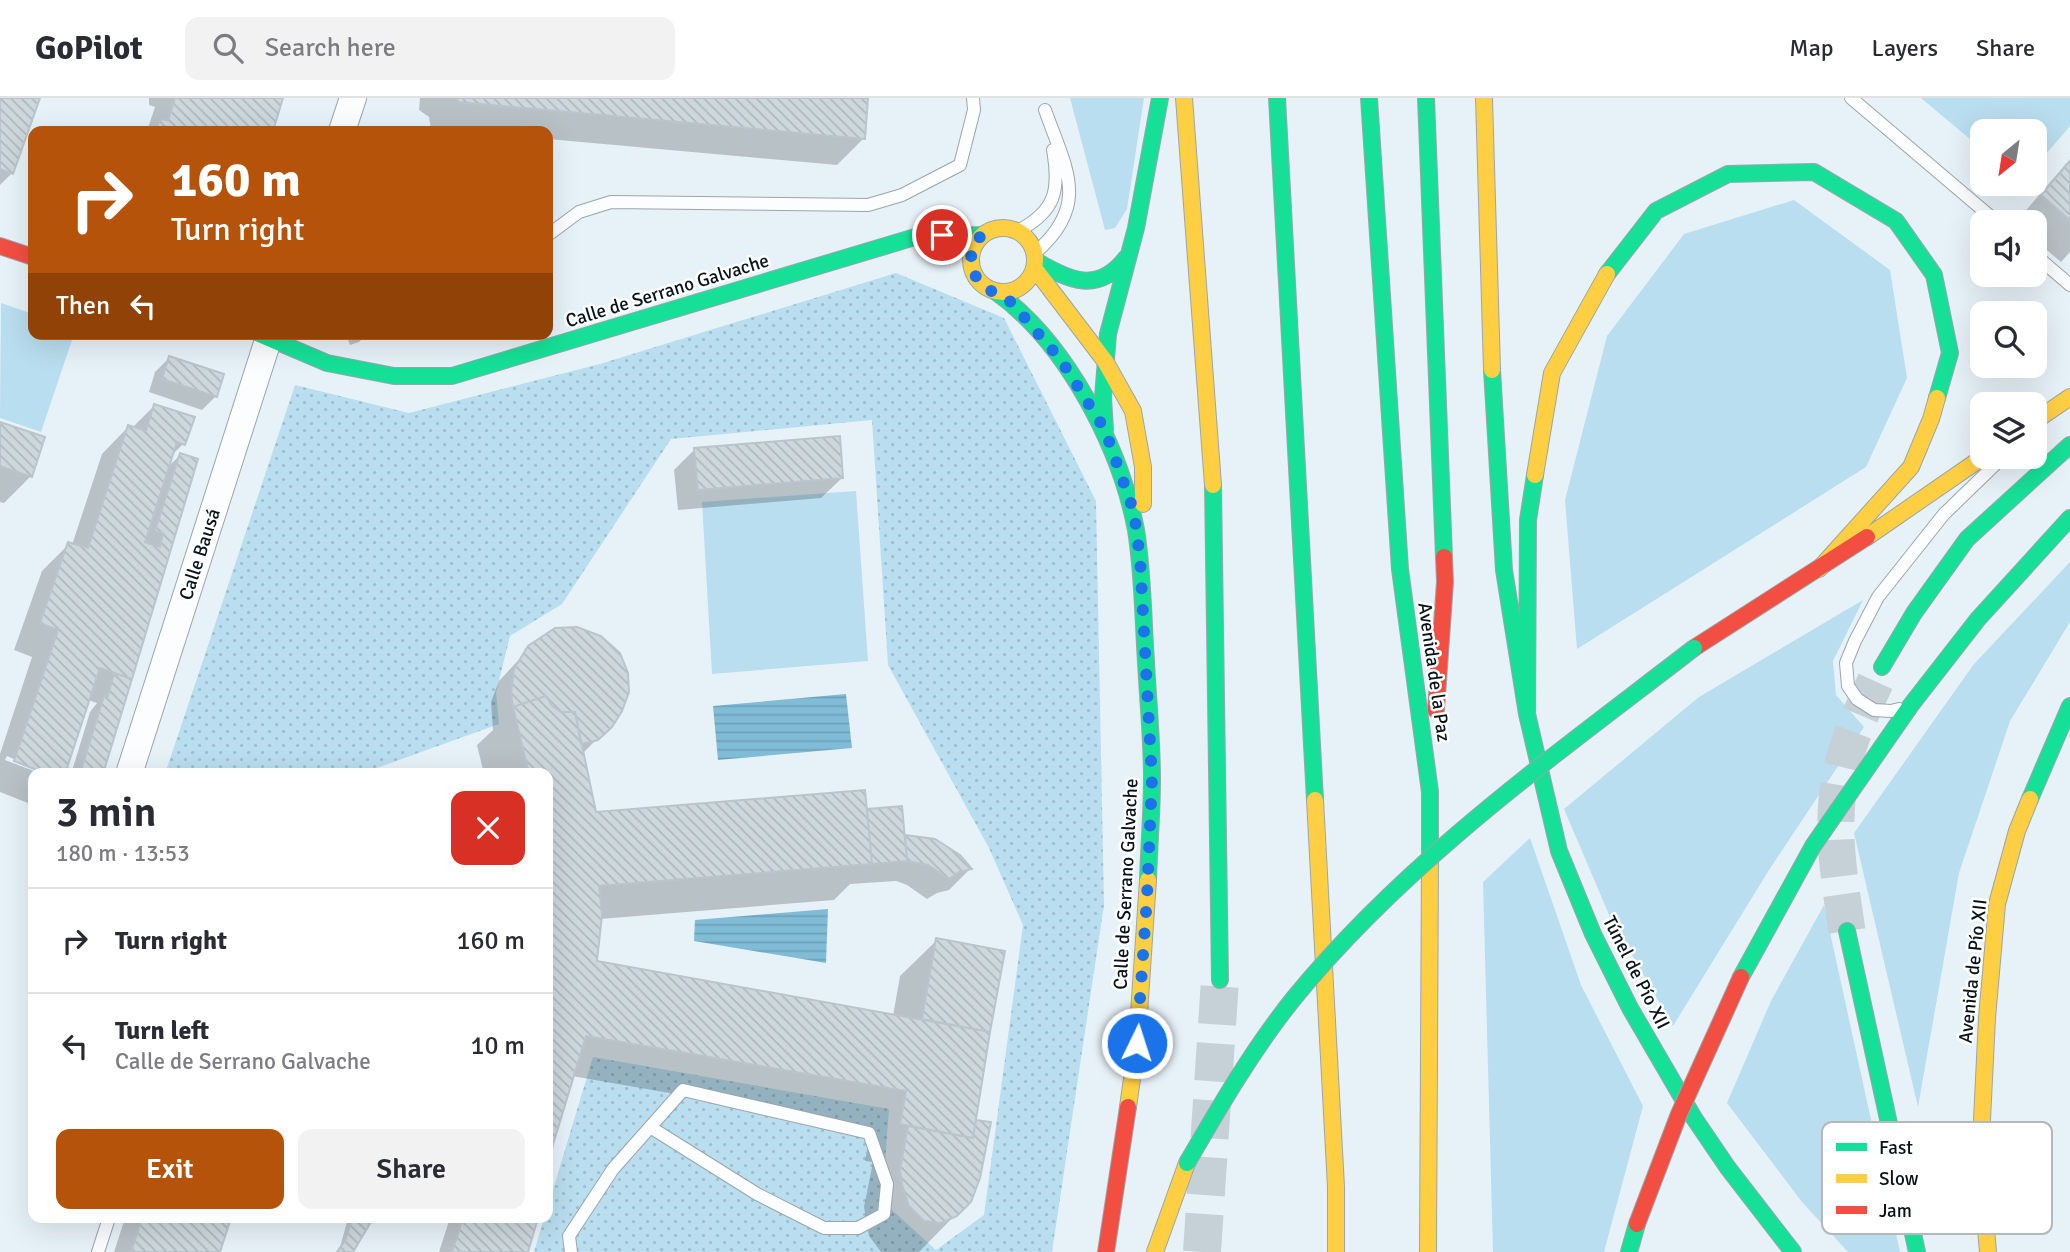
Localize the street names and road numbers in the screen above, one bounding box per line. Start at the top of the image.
street label: Calle de Serrano Galvache [563,249,772,333]
street label: Calle Bausá [174,505,226,603]
street label: Avenida de la Paz [1412,601,1456,743]
street label: Calle de Serrano Galvache [1108,778,1144,990]
street label: Avenida de Pío XII [1953,898,1992,1044]
street label: Túnel de Pío XII [1597,912,1675,1033]

